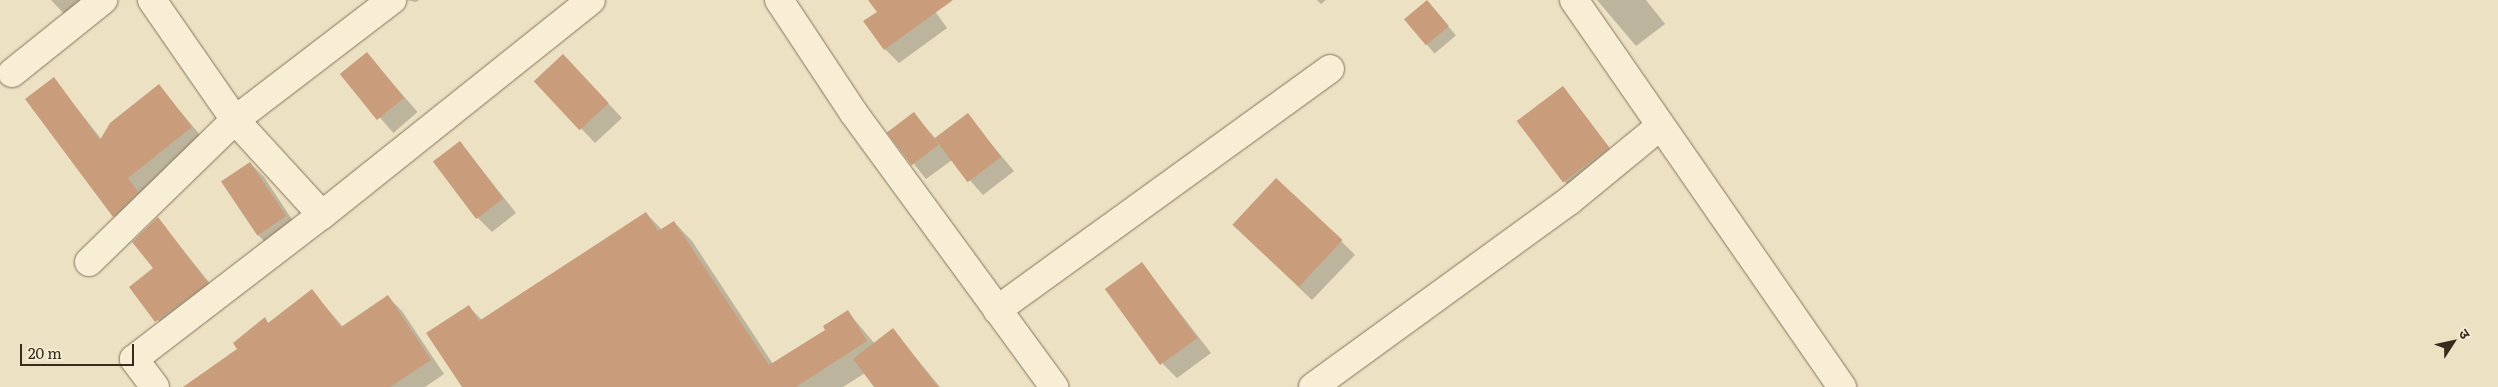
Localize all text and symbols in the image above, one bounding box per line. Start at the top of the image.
north arrow [2428,317,2478,367]
text: उ [2455,324,2476,342]
scale bar [22,334,136,366]
text: 20 m [28,341,62,364]

